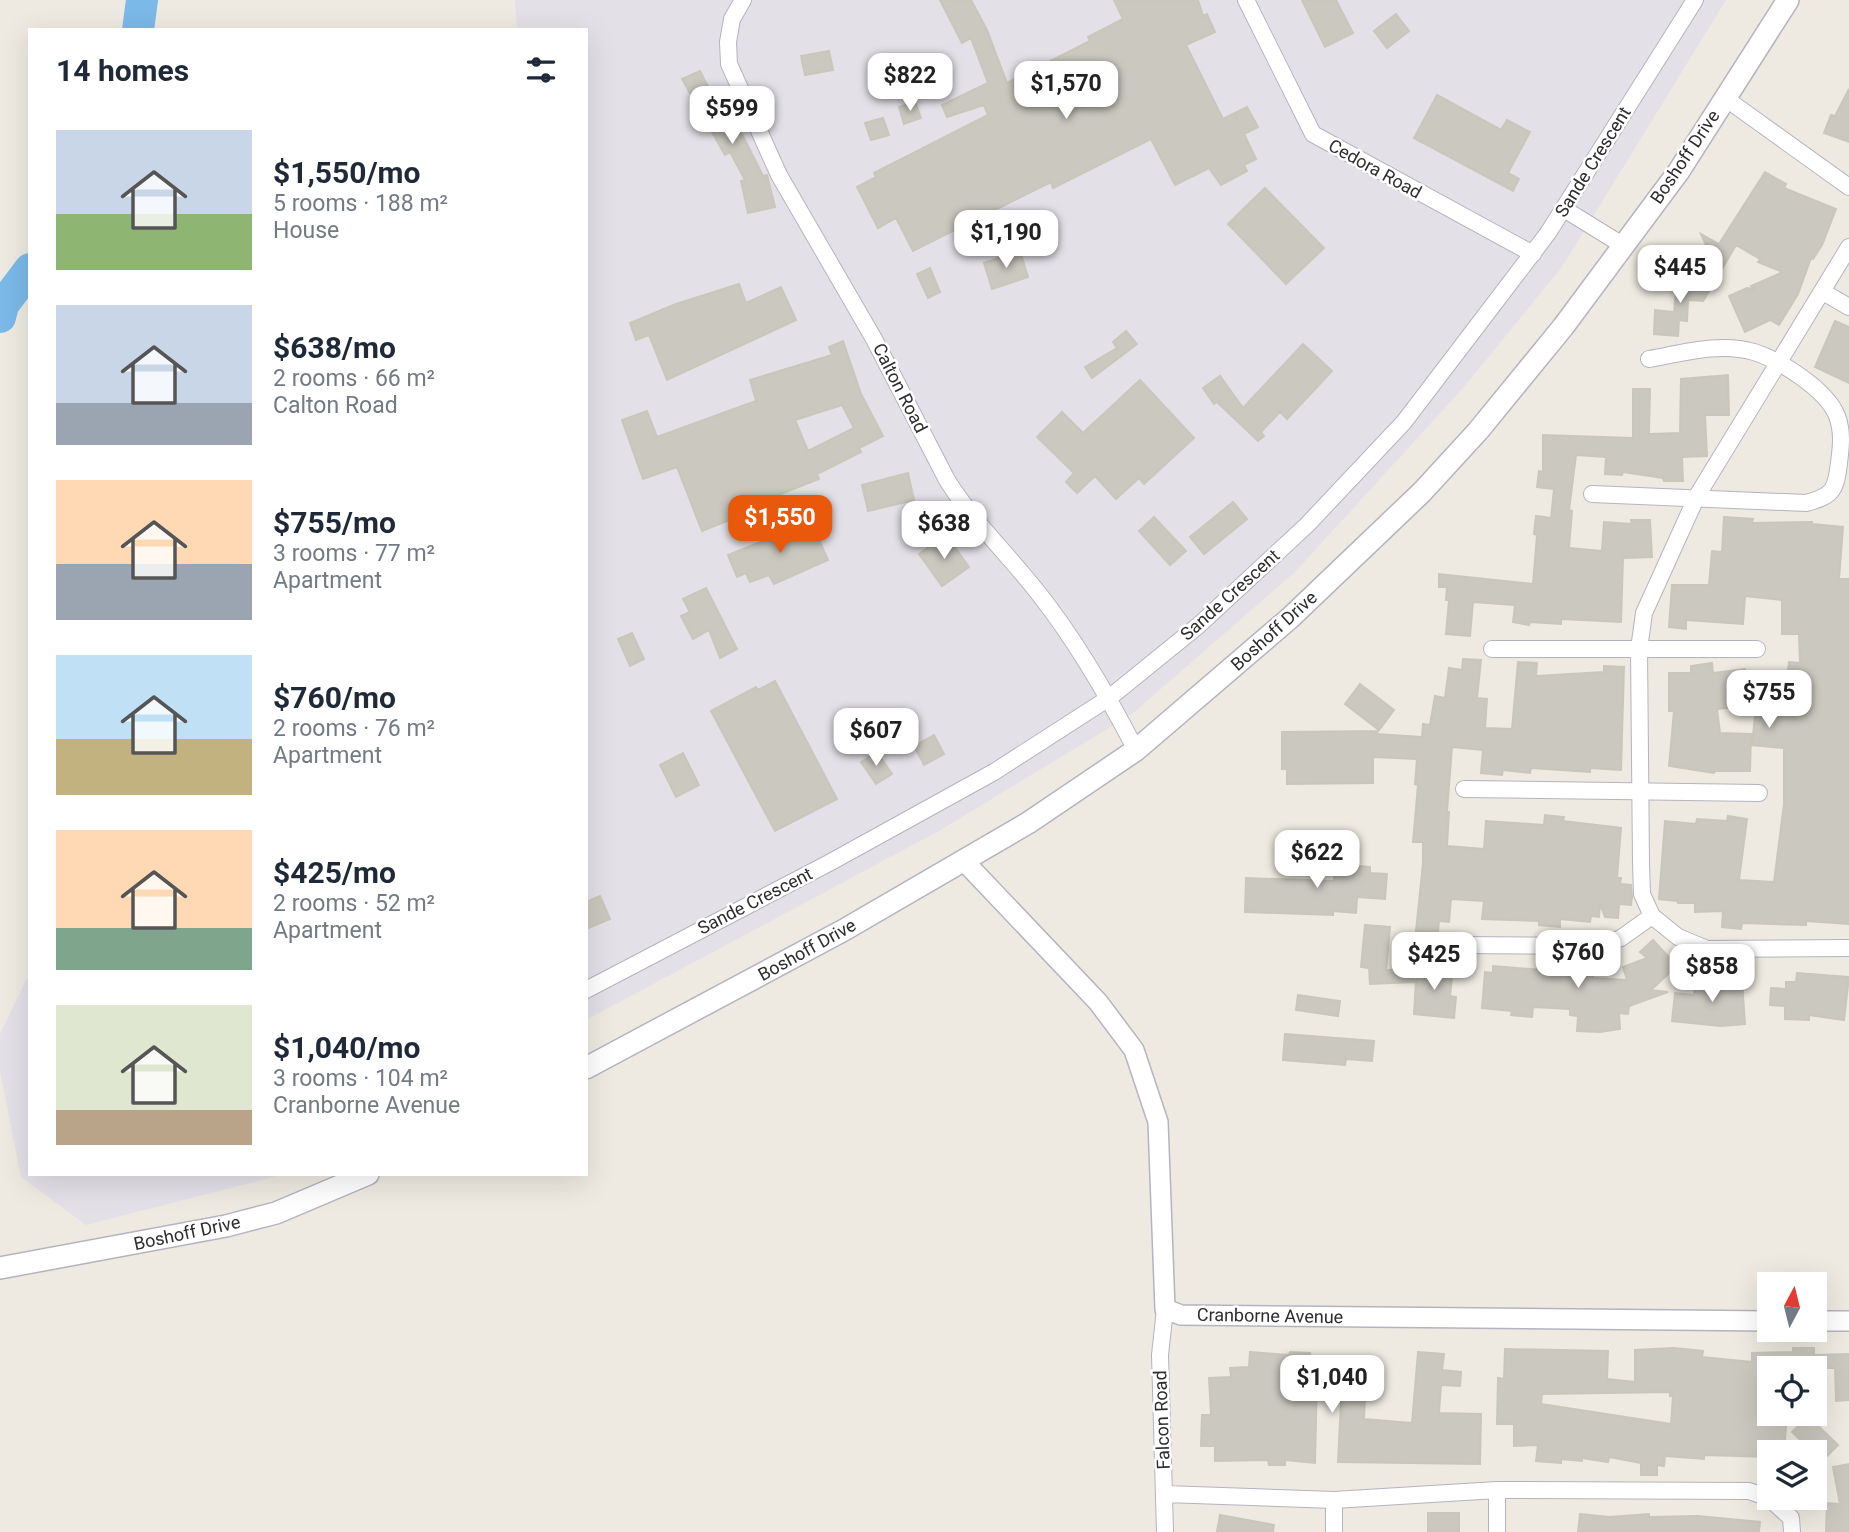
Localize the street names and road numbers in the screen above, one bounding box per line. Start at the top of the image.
street label: Sande Crescent [1550,103,1635,221]
street label: Boshoff Drive [1646,106,1724,208]
street label: Cedora Road [1325,134,1425,203]
street label: Calton Road [869,340,932,436]
street label: Sande Crescent [1176,545,1284,645]
street label: Boshoff Drive [1226,587,1321,675]
street label: Sande Crescent [694,863,816,938]
street label: Boshoff Drive [754,914,859,985]
street label: Boshoff Drive [132,1211,242,1254]
street label: Cranborne Avenue [1197,1304,1343,1327]
street label: Falcon Road [1149,1370,1174,1470]

